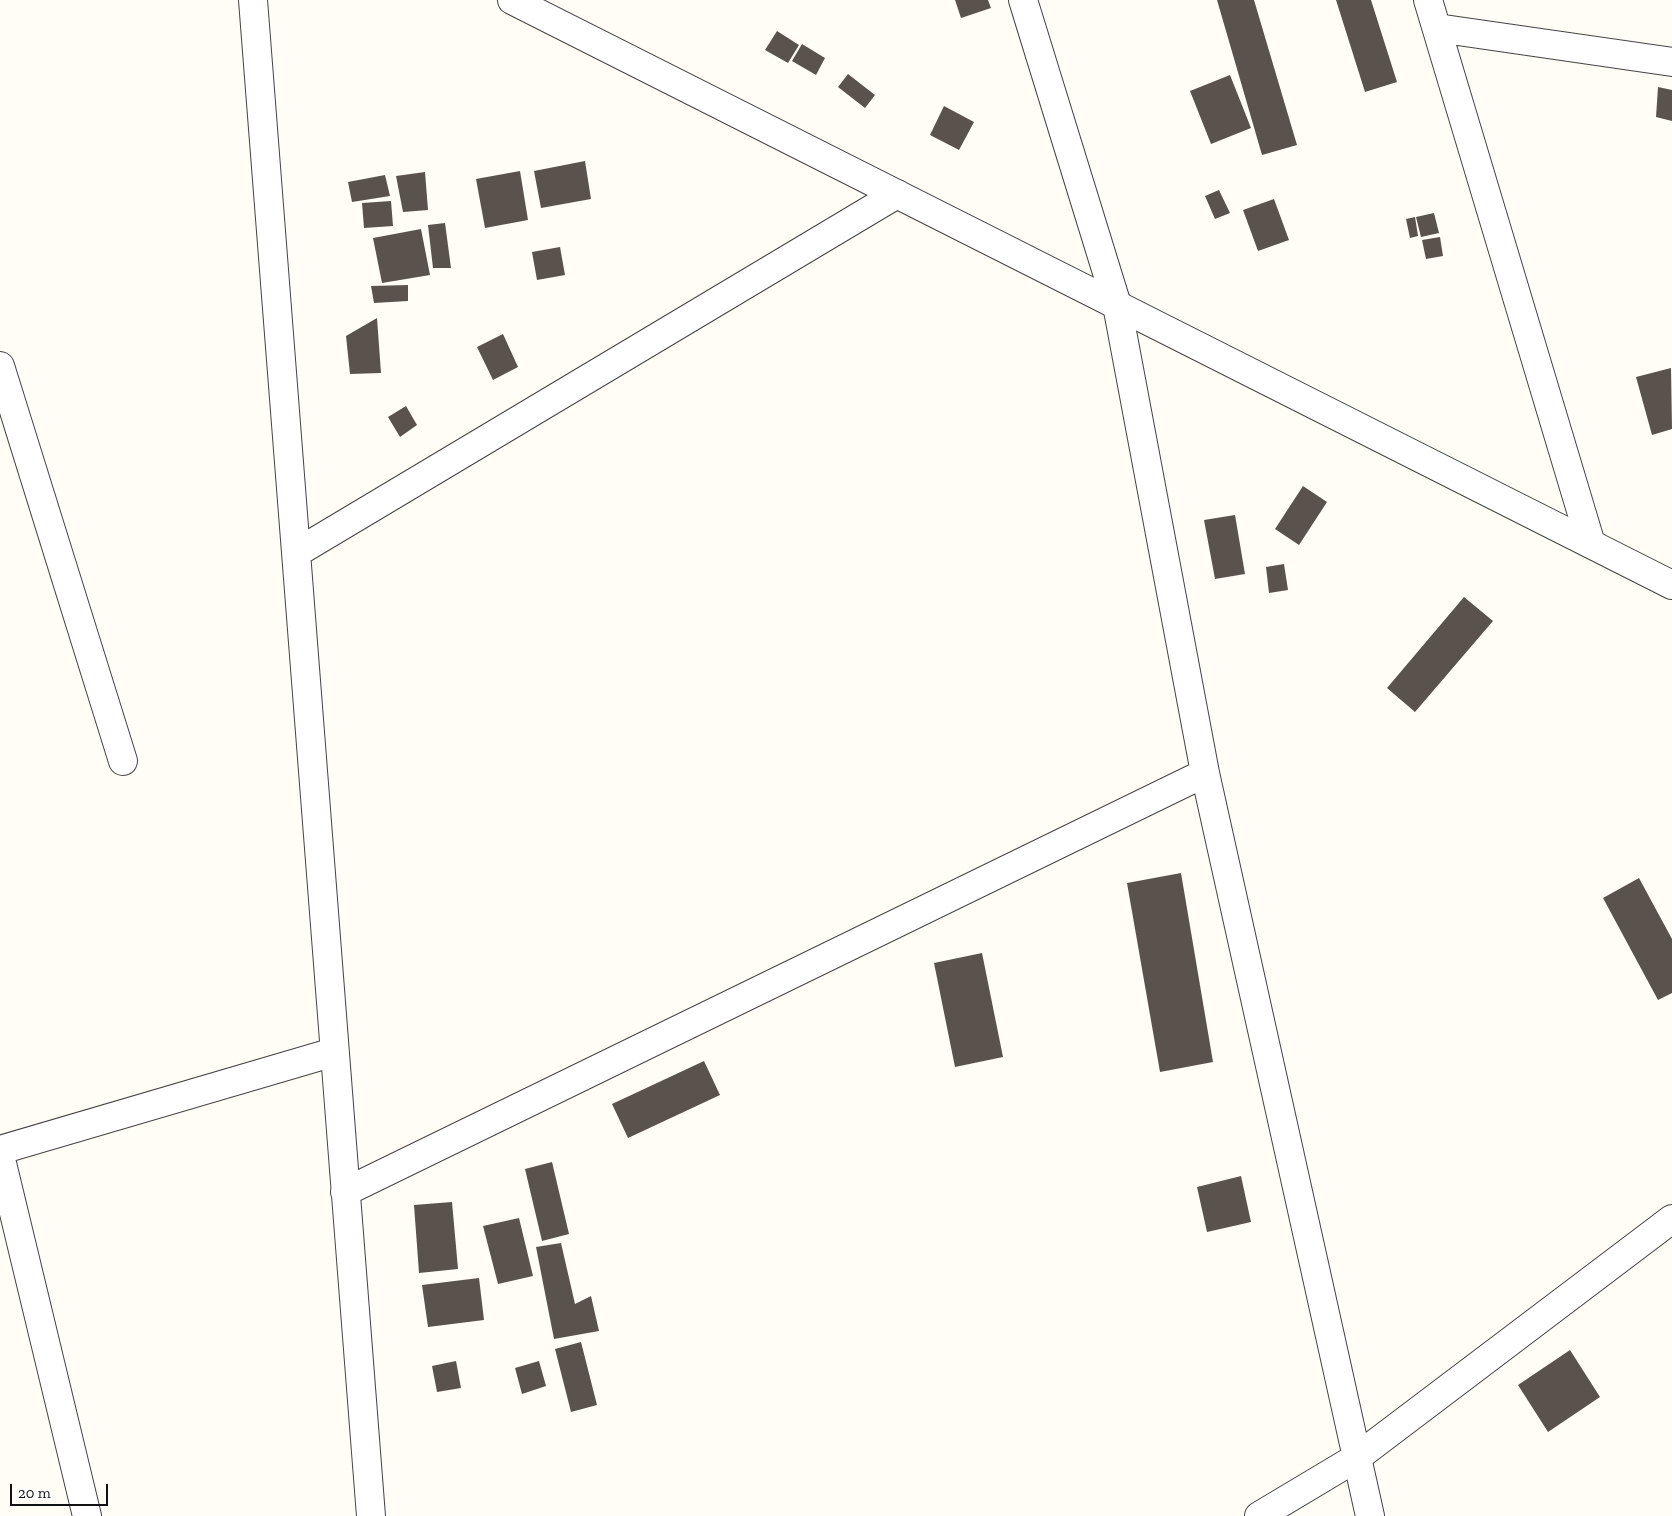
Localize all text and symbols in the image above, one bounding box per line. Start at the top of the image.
scale bar [12,1474,110,1506]
text: 20 m [18,1484,51,1502]

